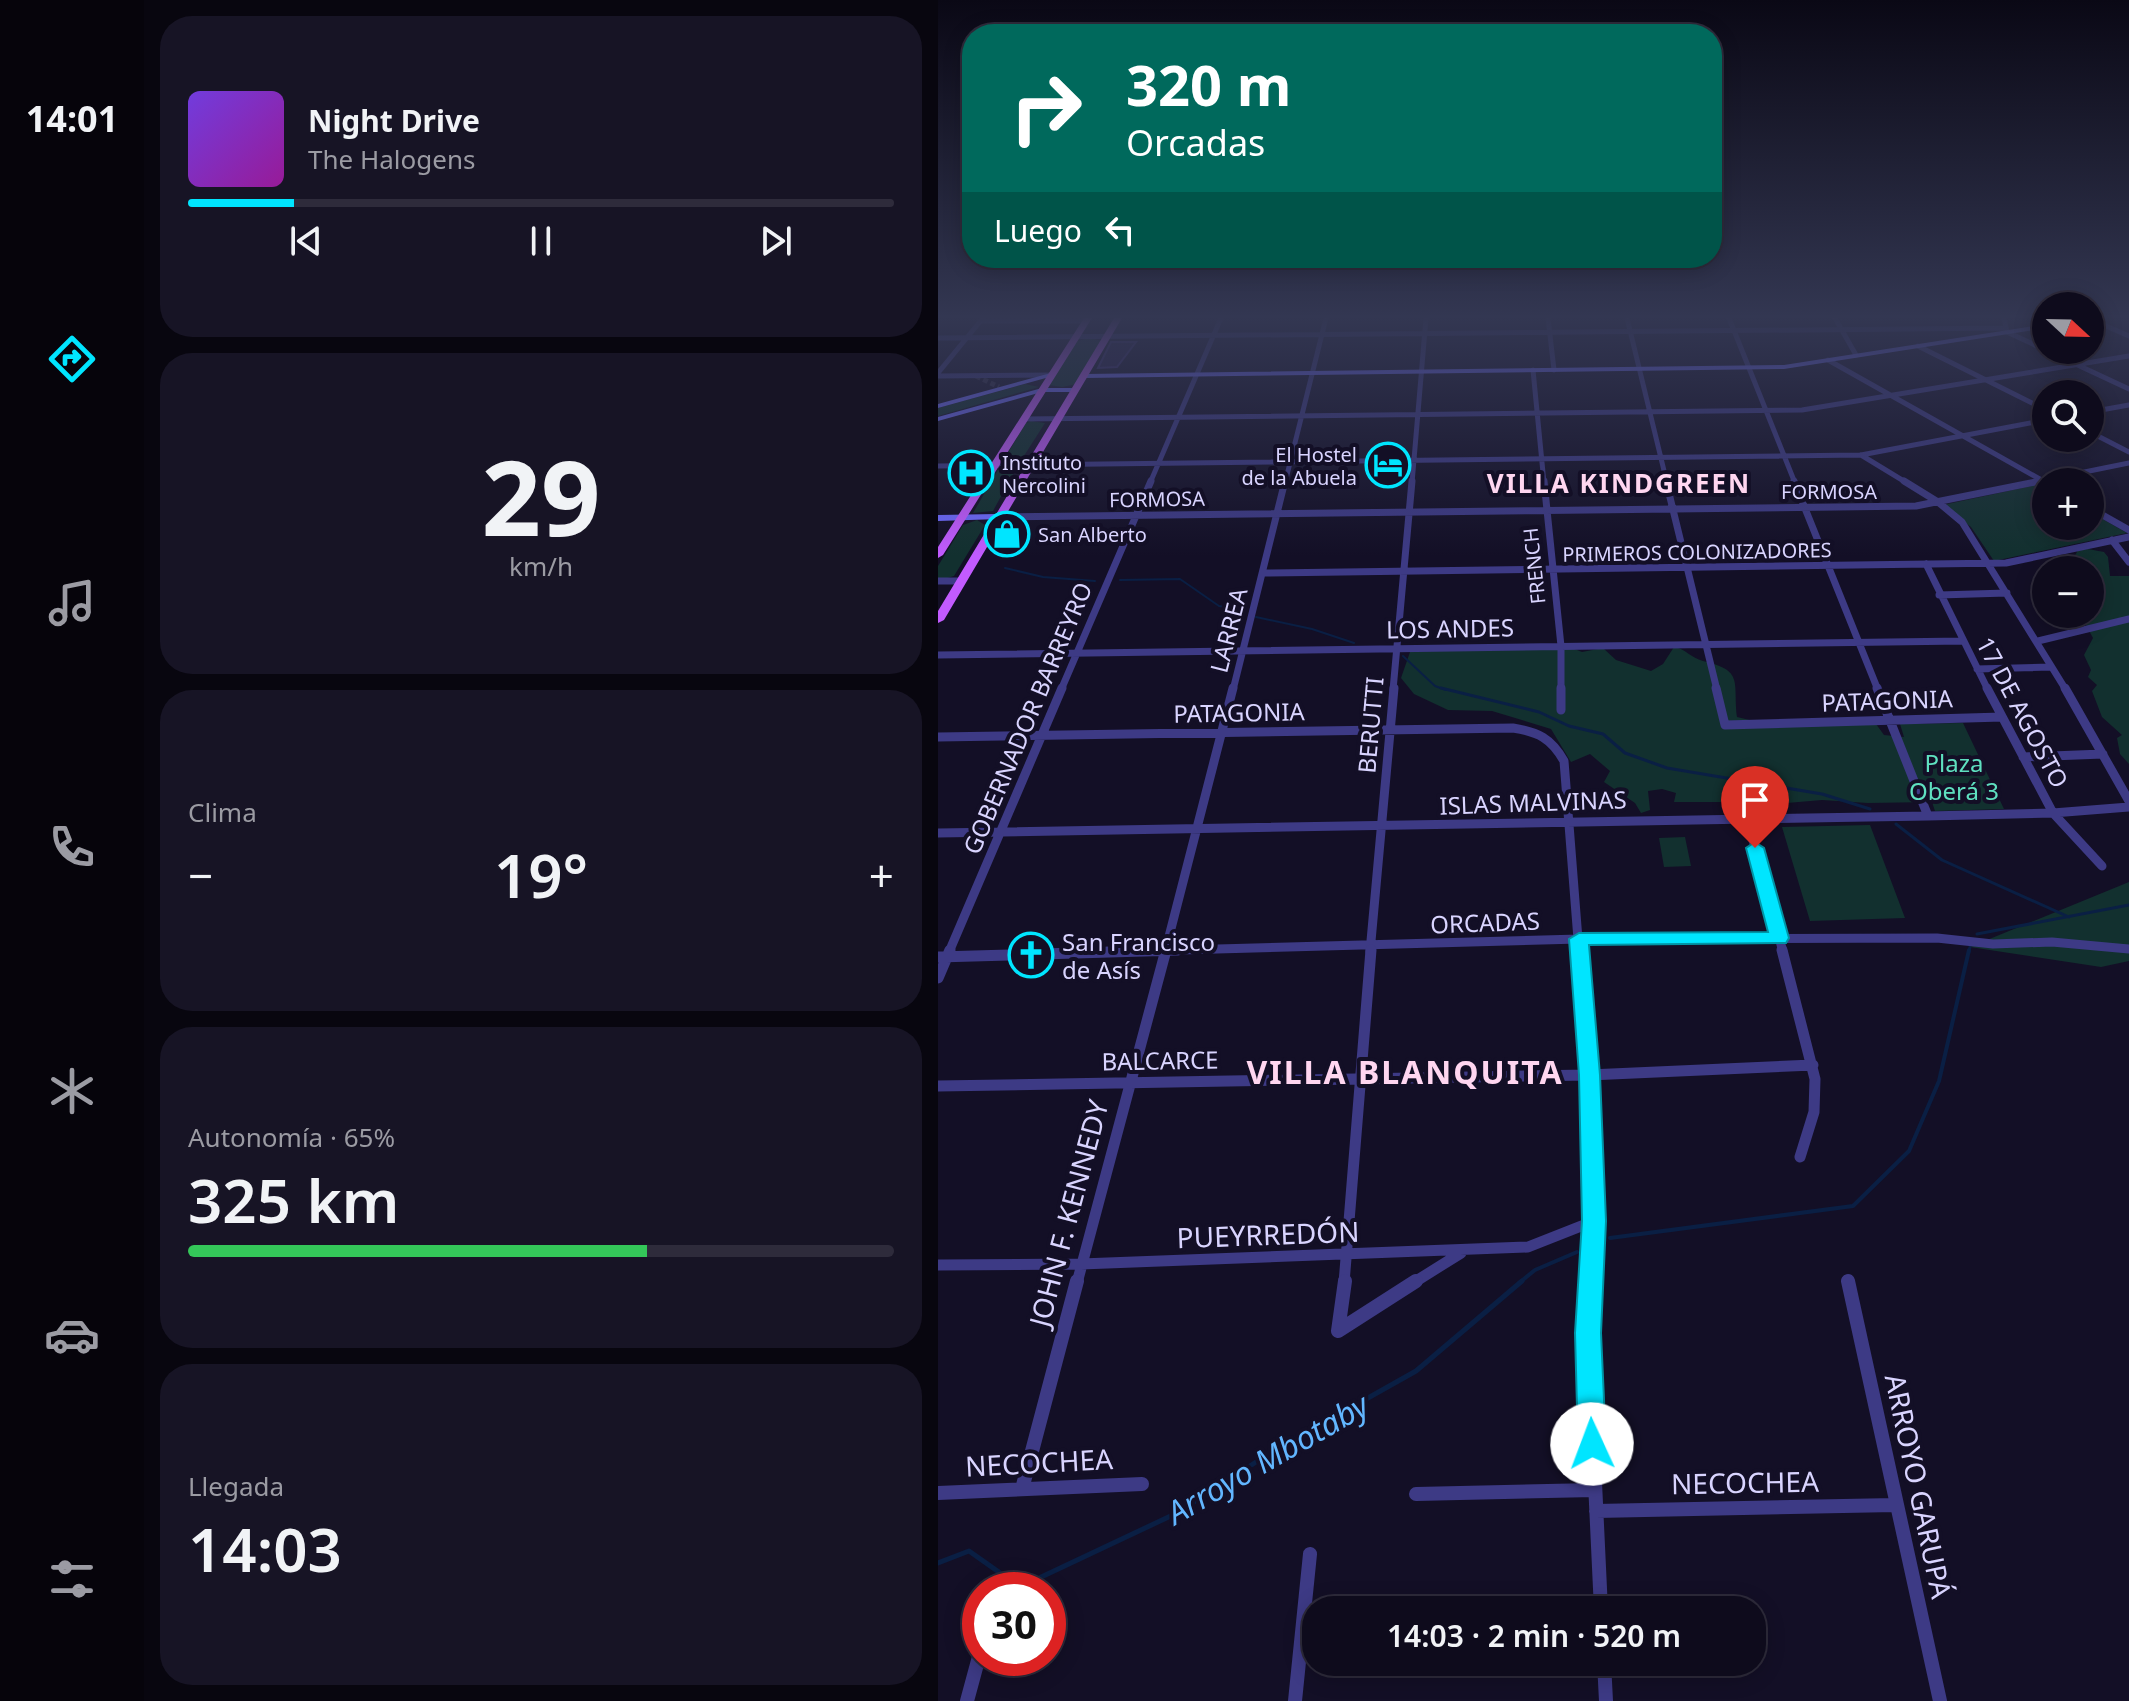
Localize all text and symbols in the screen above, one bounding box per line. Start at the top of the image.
text: 320 m [1126,46,1291,122]
icon: right [994,56,1098,160]
text: 14:01 [26,94,118,143]
text: Night Drive [308,100,480,141]
text: Orcadas [1126,118,1265,167]
text: The Halogens [308,141,475,177]
icon: left [1098,208,1142,252]
text: Luego [994,210,1082,251]
icon: previous [284,219,328,263]
icon: pause [519,219,563,263]
icon: next [754,219,798,263]
north arrow [2032,292,2104,364]
map controls [2032,292,2104,628]
icon: directions [44,331,100,387]
button: search [2032,380,2104,452]
text: 29 [482,425,600,566]
place label: El Hostel de la Abuela [1242,441,1357,491]
hotel icon: El Hostel de la Abuela [1364,441,1412,489]
hospital icon: Instituto Nercolini [947,449,995,497]
place label: Instituto Nercolini [1002,449,1086,499]
district label: VILLA KINDGREEN [1487,465,1751,501]
button: + [2032,468,2104,540]
street label: FORMOSA [1781,478,1877,505]
street label: FORMOSA [1109,485,1205,513]
shop icon: San Alberto [983,510,1031,558]
place label: San Alberto [1038,521,1147,548]
street label: FRENCH [1517,526,1551,606]
street label: PRIMEROS COLONIZADORES [1562,536,1832,568]
text: km/h [509,548,573,584]
button: − [2032,556,2104,628]
icon: music [44,575,100,631]
street label: GOBERNADOR BARREYRO [955,577,1099,859]
street label: LARREA [1202,583,1255,676]
street label: LOS ANDES [1386,610,1514,646]
street label: 17 DE AGOSTO [1969,631,2077,793]
street label: BERUTTI [1349,675,1391,775]
street label: PATAGONIA [1821,681,1954,719]
street label: PATAGONIA [1173,694,1306,730]
park label: Plaza Oberá 3 [1909,746,1999,807]
pin [1721,766,1789,848]
icon: arrive [1733,778,1777,822]
street label: ISLAS MALVINAS [1439,782,1627,822]
text: Clima [188,794,257,830]
icon: phone [44,819,100,875]
text: 19° [494,834,588,916]
text: − [188,845,213,905]
text: + [869,845,894,905]
street label: ORCADAS [1430,904,1540,940]
place label: San Francisco de Asís [1062,925,1215,986]
church icon: San Francisco de Asís [1007,931,1055,979]
street label: BALCARCE [1101,1042,1219,1078]
district label: VILLA BLANQUITA [1246,1050,1564,1093]
icon: climate [44,1063,100,1119]
street label: JOHN F. KENNEDY [1019,1095,1117,1334]
text: Autonomía · 65% [188,1119,395,1155]
text: 325 km [188,1159,399,1241]
street label: PUEYRREDÓN [1176,1212,1360,1256]
icon: car [44,1307,100,1363]
street label: ARROYO GARUPÁ [1877,1370,1961,1602]
water label: Arroyo Mbotaby [1156,1382,1378,1534]
position arrow [1550,1402,1634,1486]
street label: NECOCHEA [964,1439,1114,1485]
street label: NECOCHEA [1671,1462,1819,1502]
text: Llegada [188,1468,284,1504]
text: 14:03 [188,1508,342,1590]
icon: filters [44,1551,100,1607]
speed limit sign: 30 [962,1572,1066,1676]
text: 14:03 · 2 min · 520 m [1387,1615,1681,1656]

